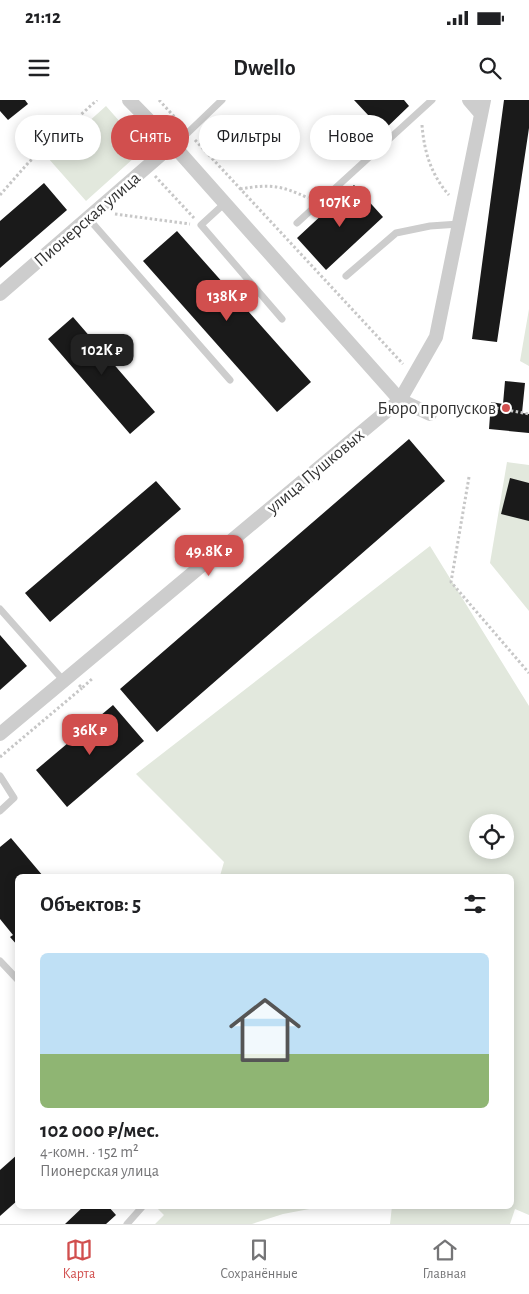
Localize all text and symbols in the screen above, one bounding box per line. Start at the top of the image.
text: 21:12 [25,8,61,27]
icon: menu [25,54,53,82]
icon: search [476,54,504,82]
text: Dwello [233,57,296,79]
chip: Купить [15,115,101,160]
chip: Снять [111,115,189,160]
chip: Фильтры [199,115,300,160]
chip: Новое [310,115,392,160]
street label: Пионерская улица [31,169,144,271]
pin: 107K ₽ [299,186,381,228]
text: 107K ₽ [320,194,360,210]
pin: 138K ₽ [186,280,268,322]
text: 138K ₽ [207,288,247,304]
pin: 102K ₽ [61,334,143,376]
text: 102K ₽ [82,342,122,358]
place label: Бюро пропусков [377,400,496,418]
marker: Бюро пропусков [500,402,512,414]
street label: улица Пушковых [263,426,368,518]
pin: 49.8K ₽ [163,534,255,577]
text: 49.8K ₽ [186,543,232,559]
pin: 36K ₽ [55,714,125,756]
text: 36K ₽ [73,722,107,738]
map controls [469,814,514,859]
button: locate [469,814,514,859]
icon: filters [461,890,489,918]
text: Объектов: 5 [40,894,141,915]
icon: home [220,985,310,1075]
text: 102 000 ₽/мес. [40,1120,159,1141]
text: 4-комн. · 152 m² [40,1144,139,1160]
text: Пионерская улица [40,1163,159,1179]
tab: Карта [62,1236,95,1283]
tab: Сохранённые [220,1236,298,1283]
tab: Главная [423,1236,467,1283]

